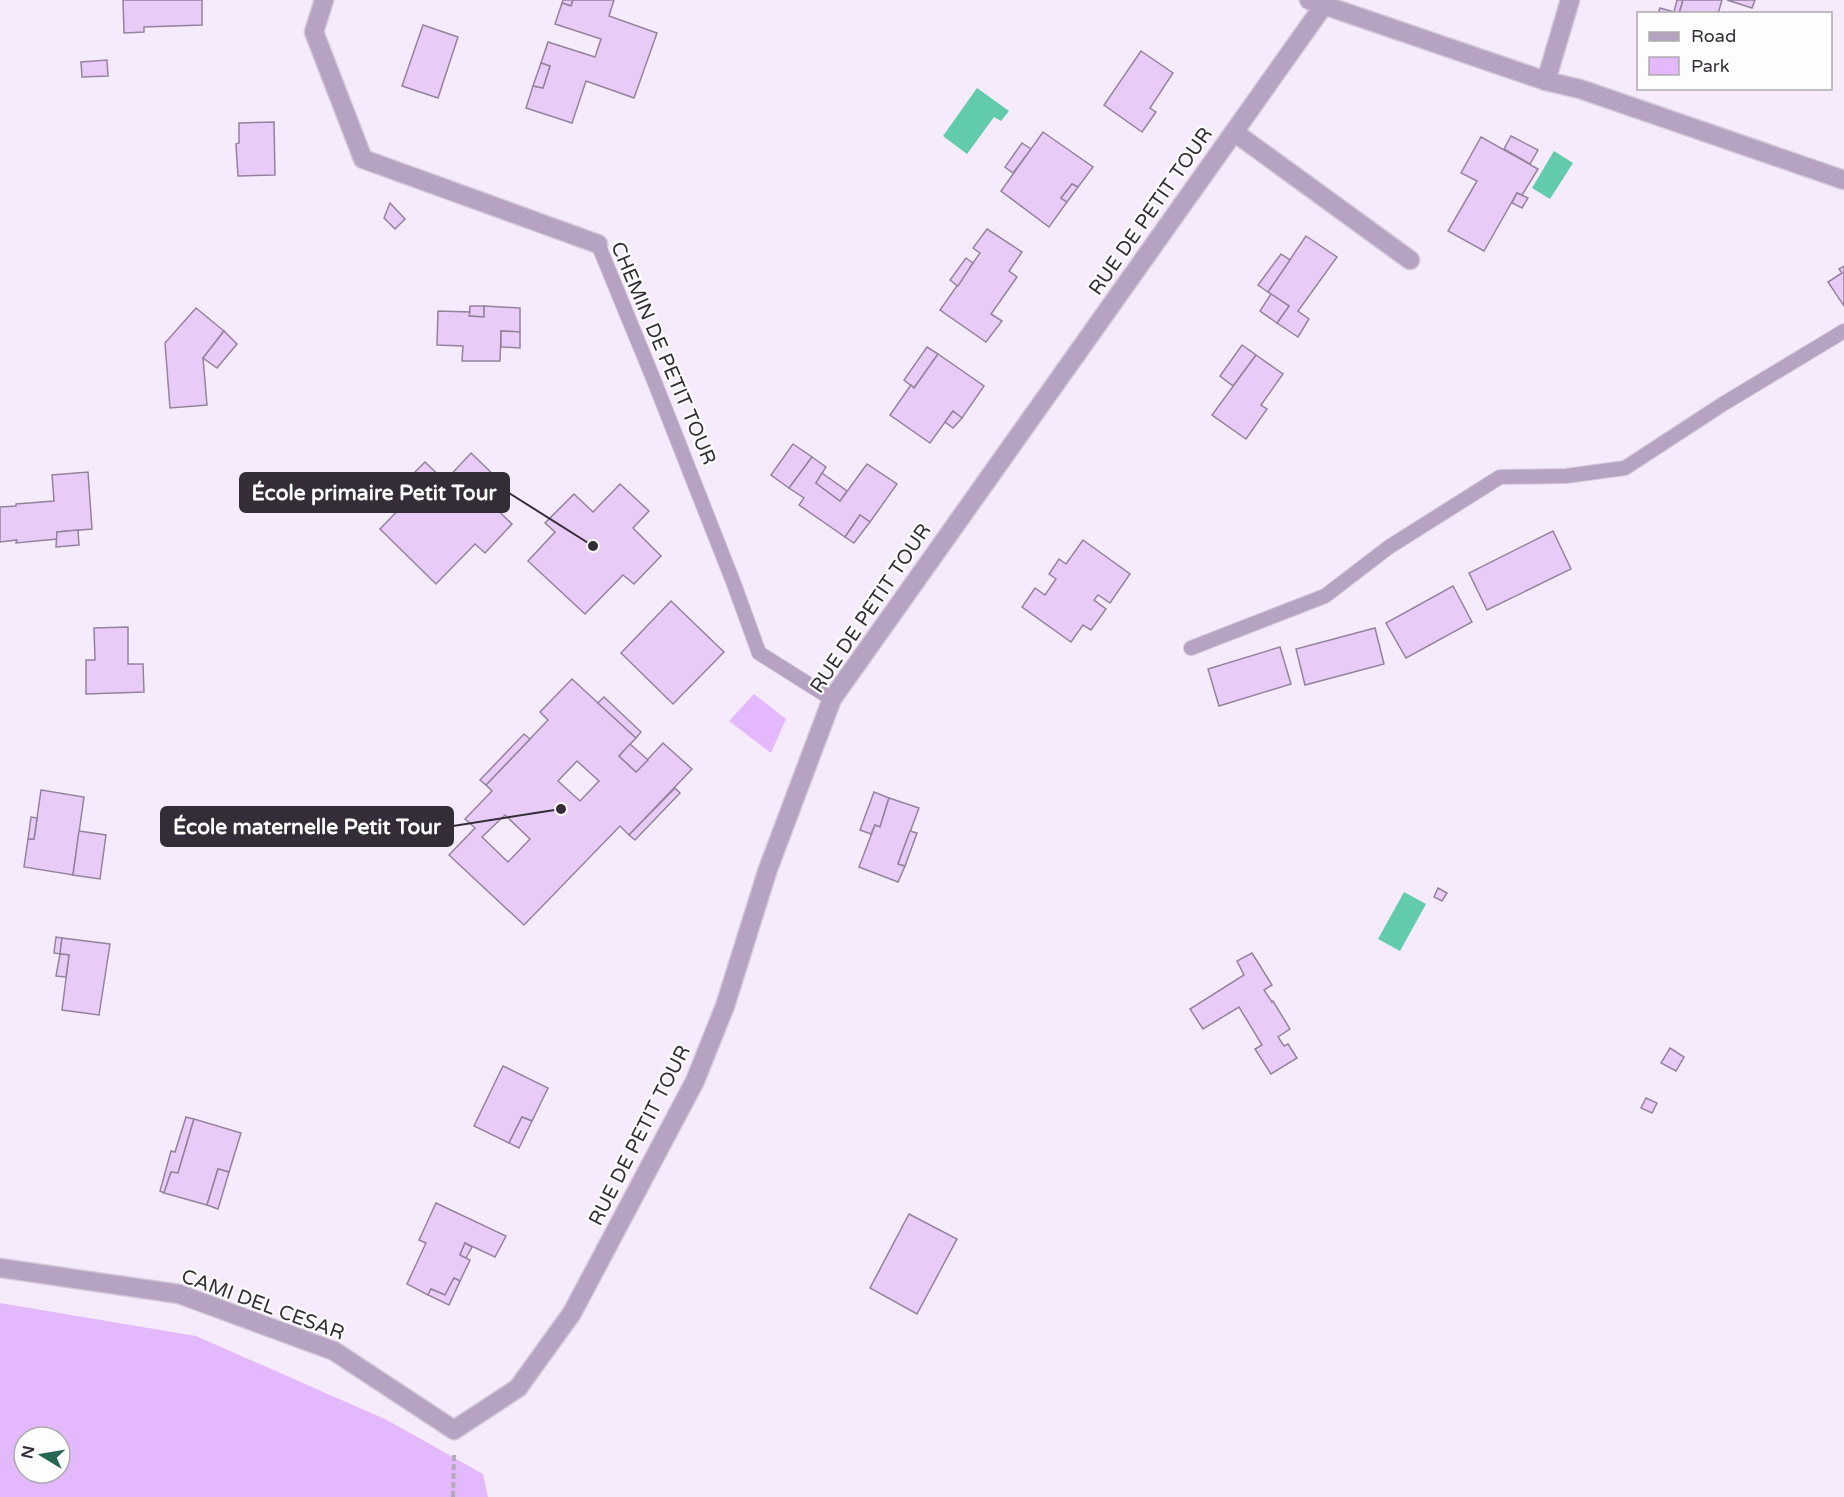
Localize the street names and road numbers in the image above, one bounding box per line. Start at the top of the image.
street label: RUE DE PETIT TOUR [1084,123,1218,300]
street label: CHEMIN DE PETIT TOUR [605,238,721,468]
street label: RUE DE PETIT TOUR [805,519,936,698]
street label: RUE DE PETIT TOUR [584,1041,696,1230]
street label: CAMI DEL CESAR [178,1264,347,1346]

